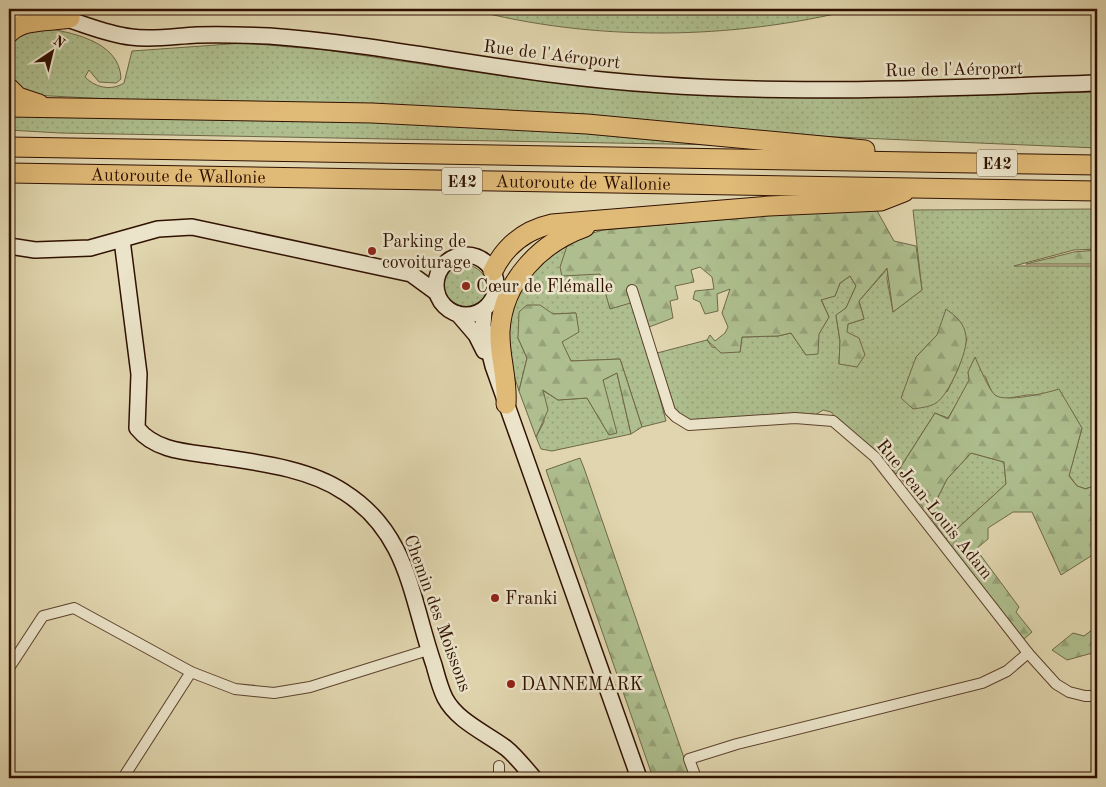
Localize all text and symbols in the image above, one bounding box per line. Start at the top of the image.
north arrow [28,28,78,78]
text: N [50,33,68,51]
street label: Rue de l'Aéroport [482,38,621,72]
street label: Rue de l'Aéroport [885,60,1023,80]
road number: E42 [977,150,1017,177]
street label: Autoroute de Wallonie [90,166,266,187]
road number: E42 [442,168,482,195]
street label: Autoroute de Wallonie [495,173,671,194]
place label: Parking de covoiturage [382,233,471,272]
marker: Parking de covoiturage [366,245,378,257]
place label: Cœur de Flémalle [476,278,613,296]
marker: Cœur de Flémalle [460,280,472,292]
street label: Rue Jean-Louis Adam [873,436,996,583]
street label: Chemin des Moissons [400,532,474,694]
place label: Franki [505,590,558,608]
marker: Franki [489,592,501,604]
place label: DANNEMARK [521,676,643,694]
marker: DANNEMARK [505,678,517,690]

